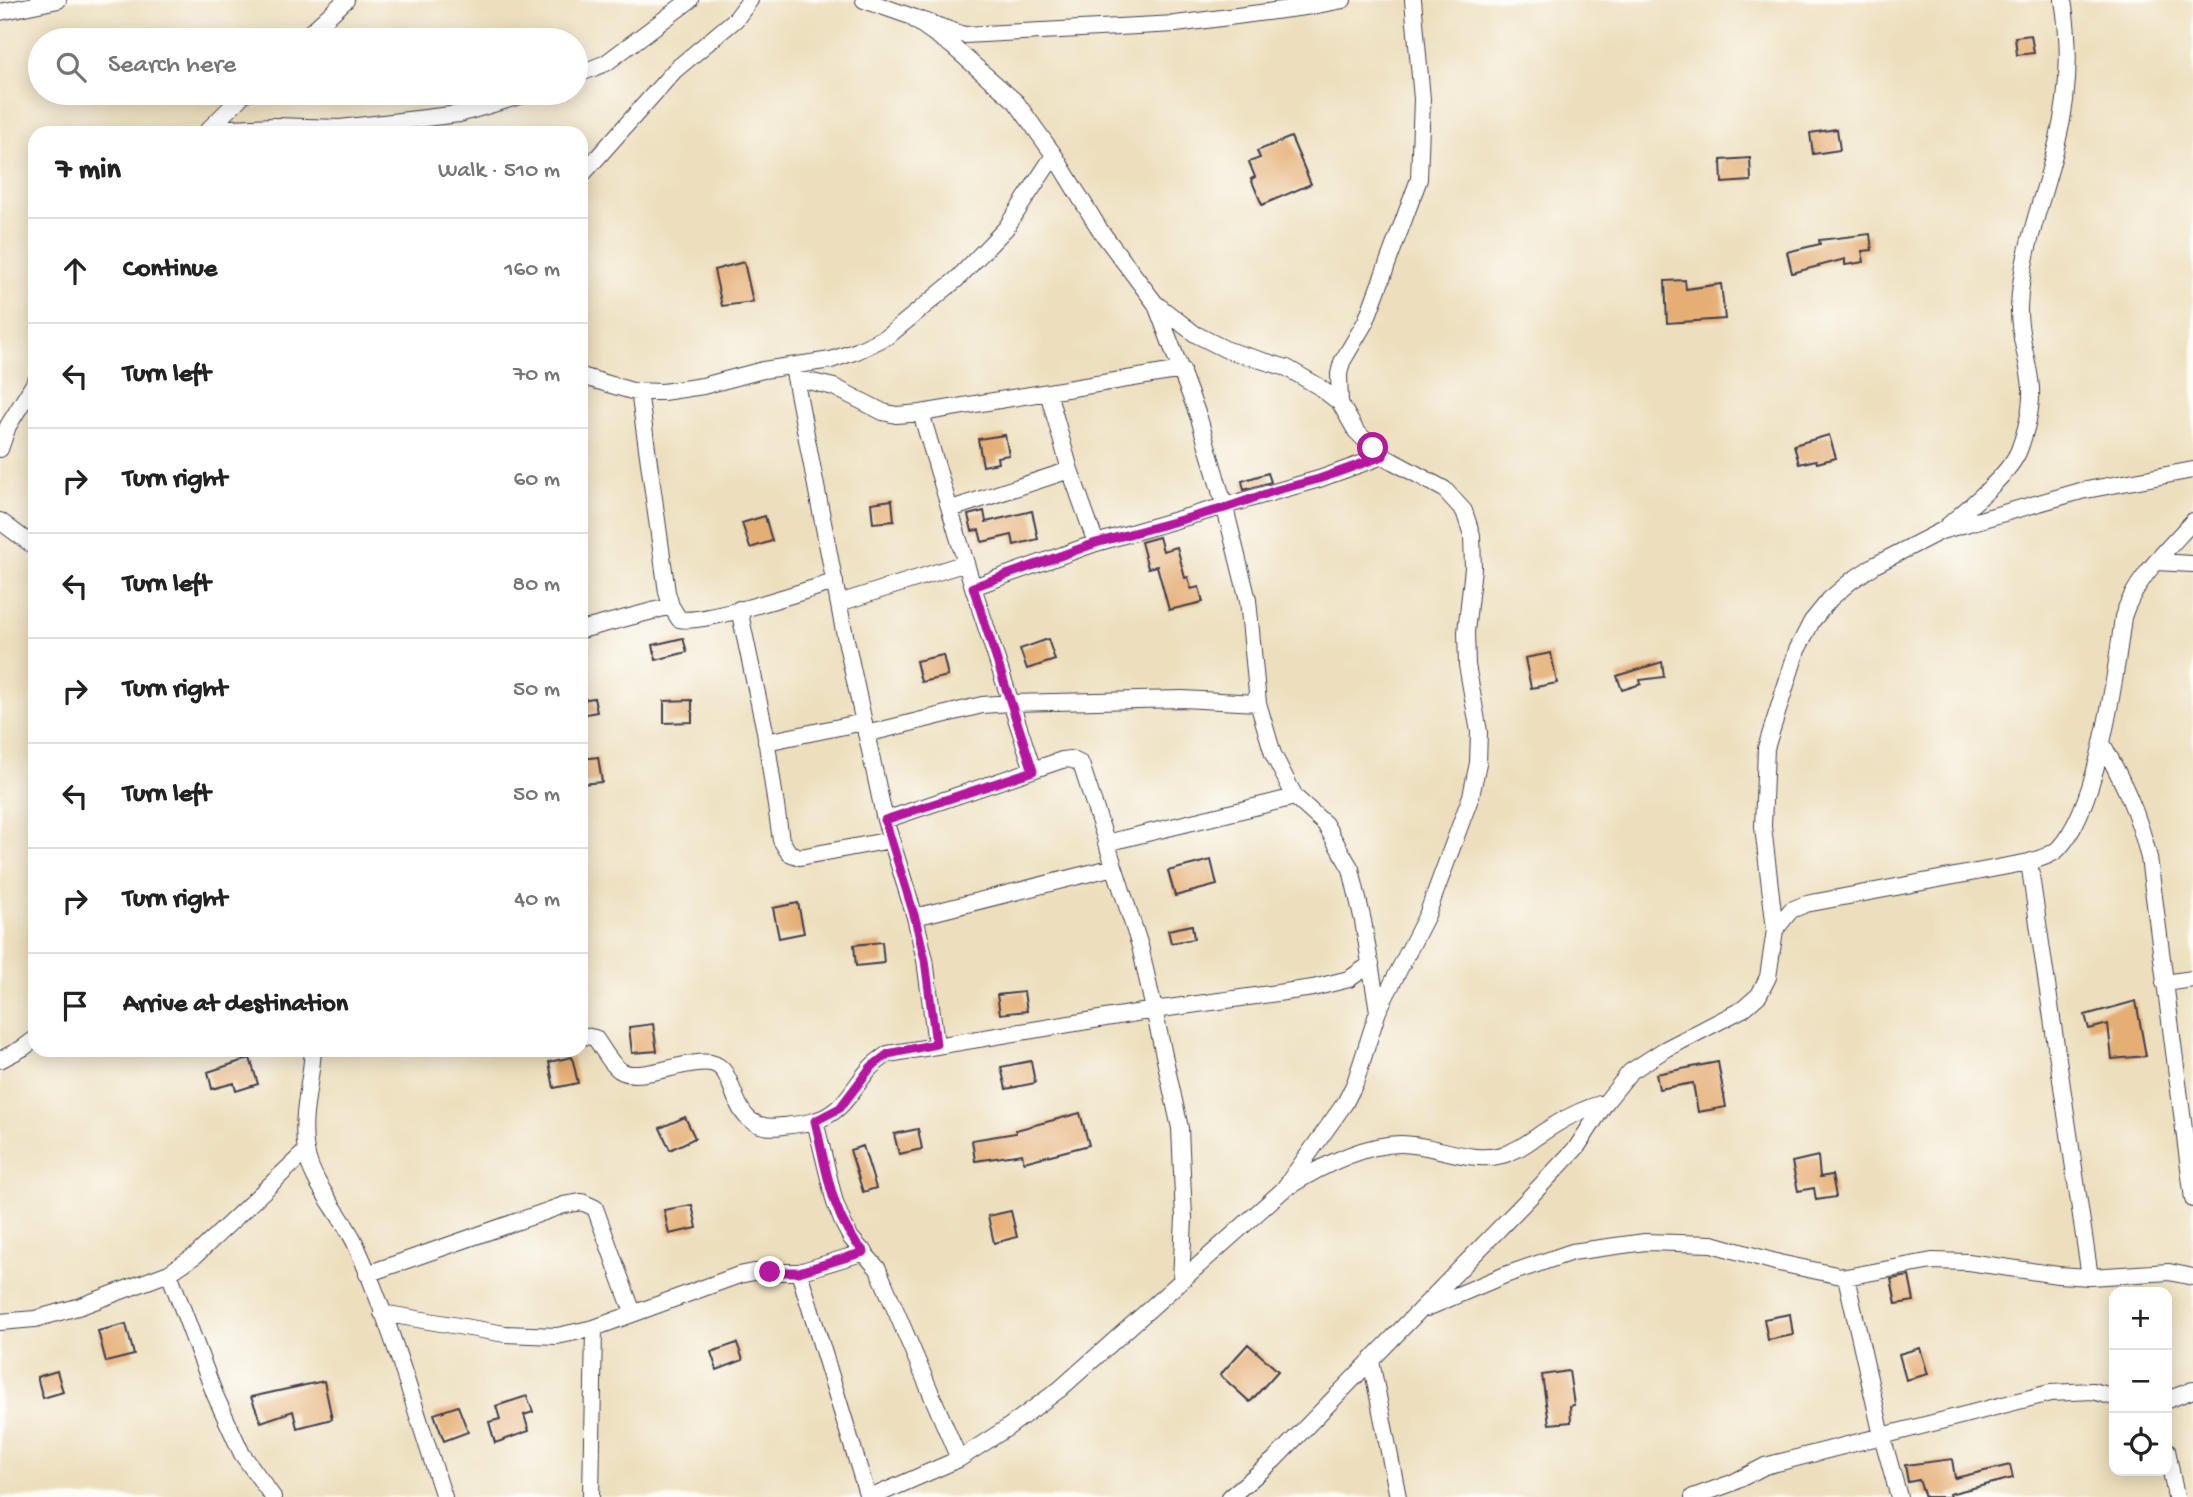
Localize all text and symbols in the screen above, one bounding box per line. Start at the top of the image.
search box [28,28,588,105]
icon: search [52,48,90,86]
text: Search here [108,51,236,82]
text: 7 min [56,154,121,189]
text: Walk · 510 m [438,158,560,185]
icon: ahead [56,252,94,290]
text: Continue [123,255,217,286]
text: 160 m [504,257,560,284]
icon: left [56,357,94,395]
text: Turn left [123,360,211,391]
text: 70 m [513,362,560,389]
route start [1357,432,1388,463]
icon: right [56,462,94,500]
text: Turn right [123,465,227,496]
text: 60 m [514,467,560,494]
icon: left [56,567,94,605]
text: Turn left [123,570,211,601]
text: 80 m [513,572,560,599]
icon: right [56,672,94,710]
text: Turn right [123,675,227,706]
text: 50 m [513,677,560,704]
icon: left [56,777,94,815]
text: Turn left [123,780,211,811]
text: 50 m [513,782,560,809]
icon: right [56,882,94,920]
text: Turn right [123,885,227,916]
text: 40 m [514,887,560,914]
icon: arrive [56,987,94,1025]
text: Arrive at destination [123,990,348,1021]
route end [754,1256,785,1287]
map controls [2109,1287,2172,1476]
button: + [2109,1287,2172,1350]
button: − [2109,1350,2172,1413]
button: locate [2109,1413,2172,1476]

